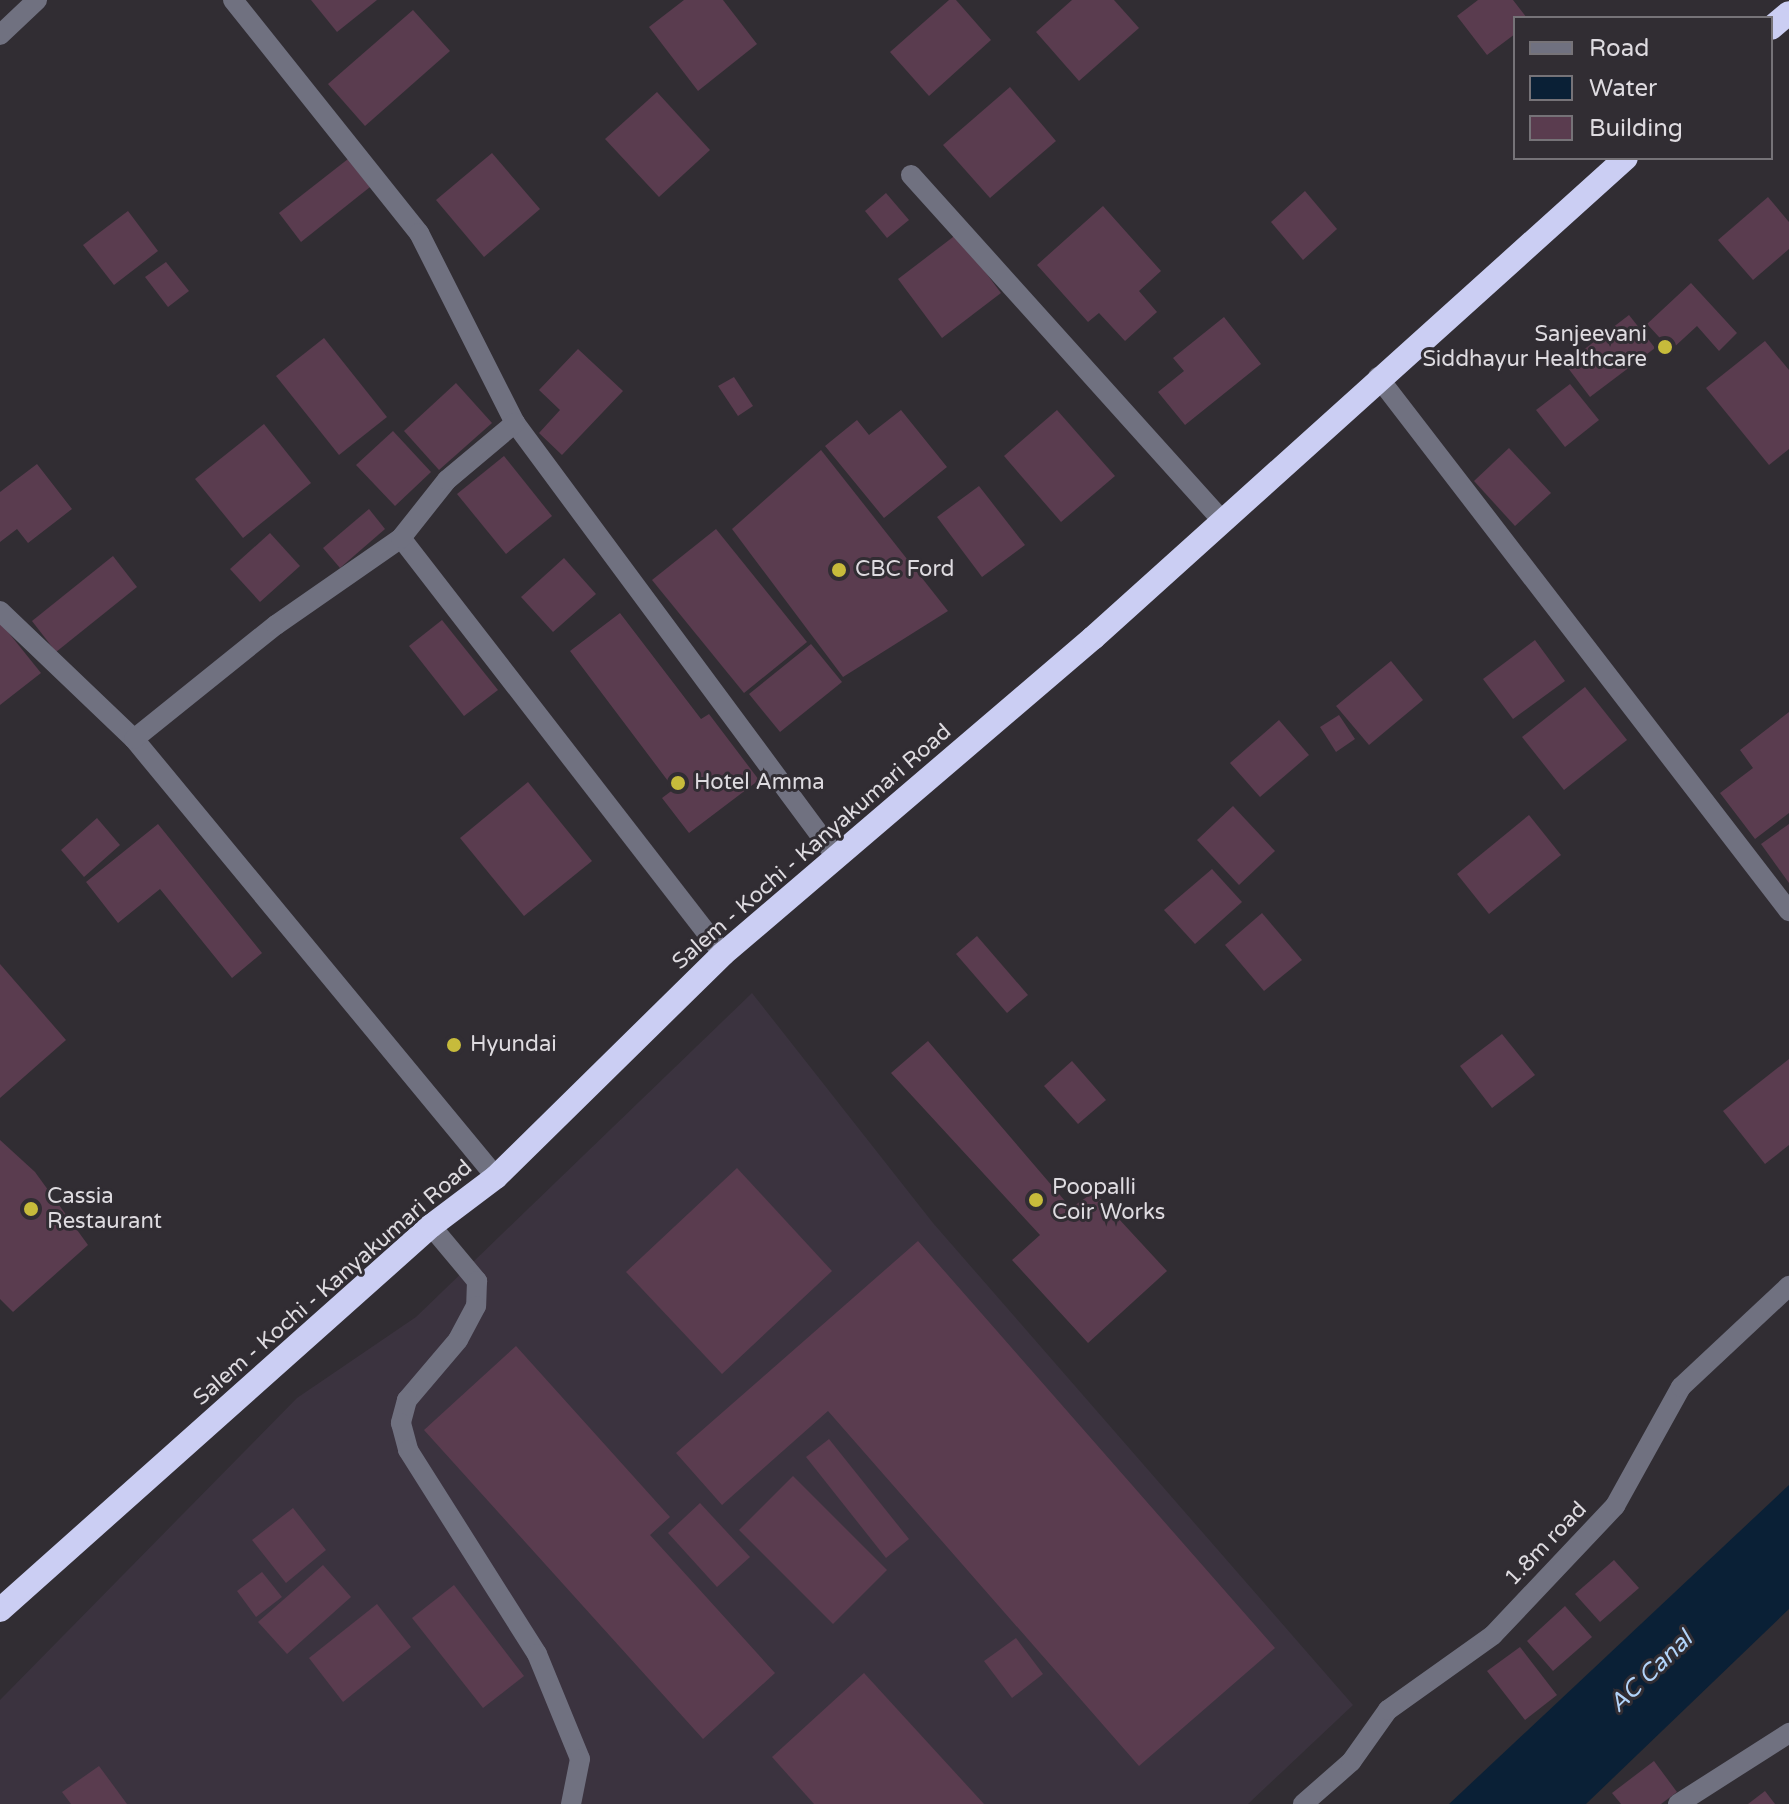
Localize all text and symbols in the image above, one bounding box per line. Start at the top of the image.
legend [1513,16,1773,160]
text: Road [1589,34,1649,63]
text: Water [1589,74,1657,103]
text: Building [1589,114,1683,143]
place label: Sanjeevani Siddhayur Healthcare [1422,321,1647,372]
marker: Sanjeevani Siddhayur Healthcare [1654,336,1676,358]
place label: CBC Ford [855,557,954,583]
marker: CBC Ford [830,561,848,579]
street label: Salem - Kochi - Kanyakumari Road [667,719,957,975]
place label: Hotel Amma [694,770,825,796]
marker: Hotel Amma [669,774,687,792]
place label: Hyundai [470,1032,557,1058]
marker: Hyundai [445,1036,463,1054]
street label: Salem - Kochi - Kanyakumari Road [188,1155,478,1411]
place label: Poopalli Coir Works [1052,1174,1165,1226]
place label: Cassia Restaurant [47,1183,162,1234]
marker: Poopalli Coir Works [1027,1191,1045,1209]
marker: Cassia Restaurant [22,1200,40,1218]
street label: 1.8m road [1499,1496,1593,1592]
water label: AC Canal [1603,1625,1699,1719]

